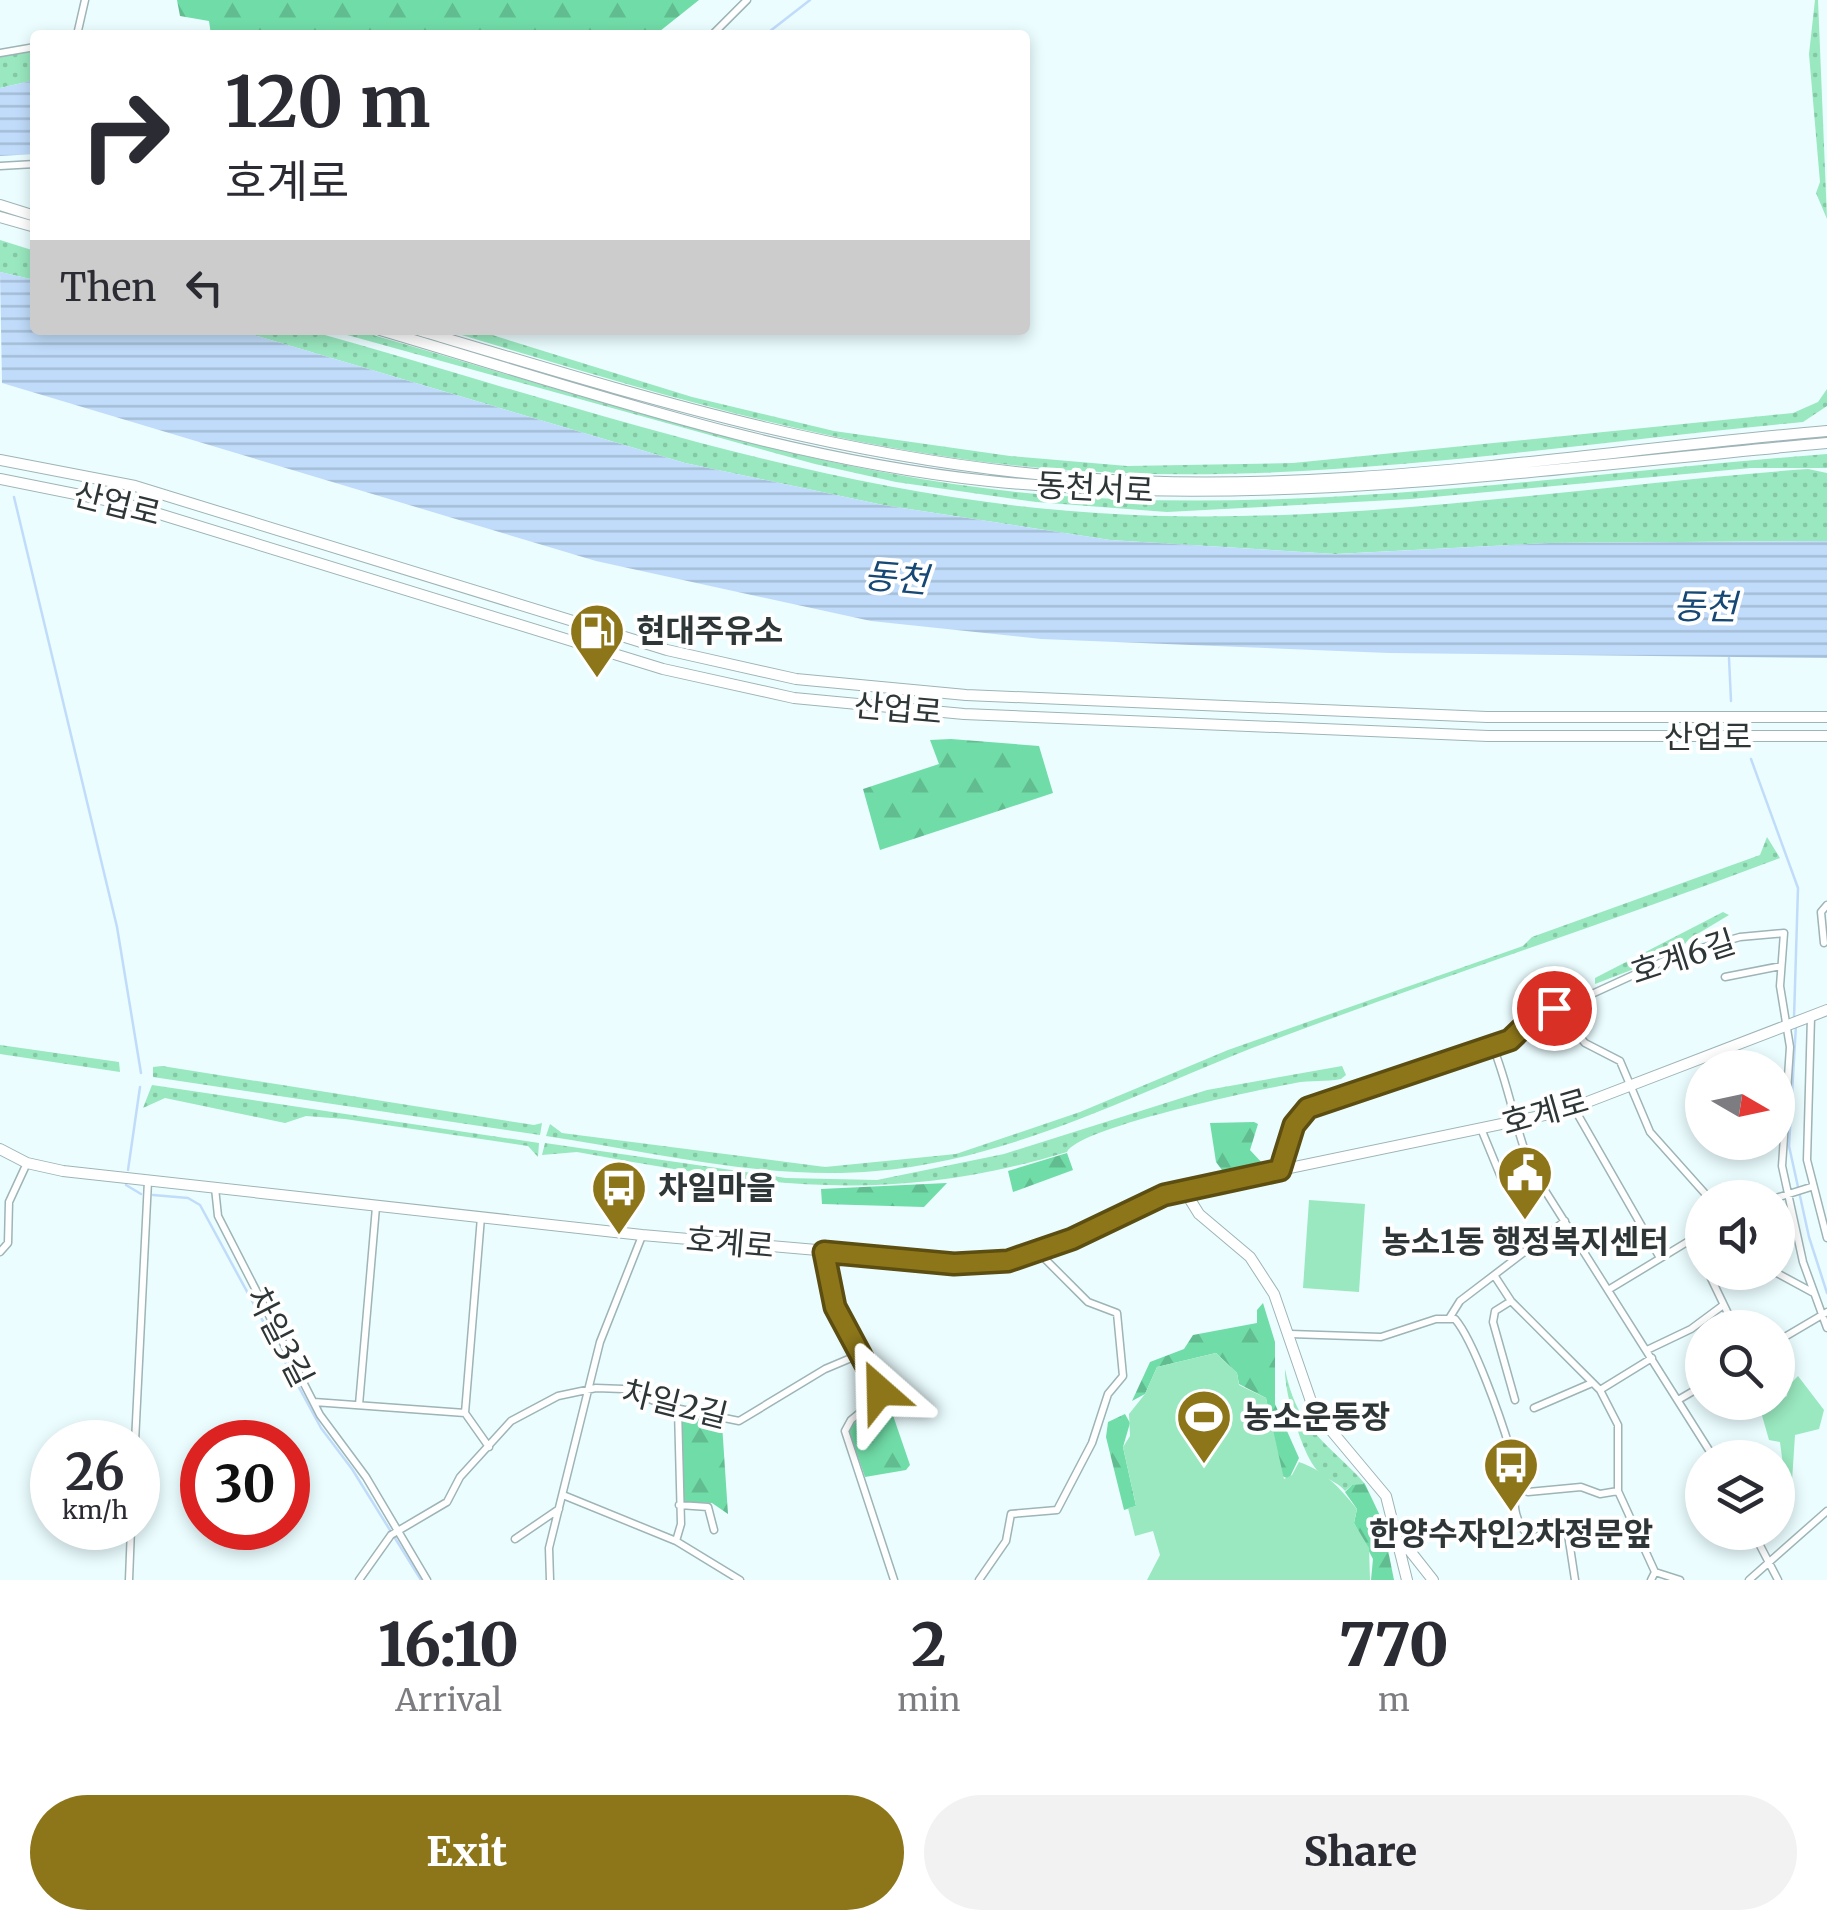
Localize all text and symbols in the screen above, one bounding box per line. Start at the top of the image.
text: 120 m [225,58,430,146]
icon: right [60,70,190,200]
text: 호계로 [225,153,349,209]
icon: left [177,260,232,315]
text: Then [60,264,157,311]
street label: 동천서로 [1035,465,1155,511]
street label: 산업로 [69,474,165,534]
water label: 동천 [862,553,934,603]
water label: 동천 [1672,584,1741,630]
fuel station icon: 현대주유소 [567,601,627,680]
place label: 현대주유소 [636,611,783,651]
street label: 산업로 [852,685,944,733]
street label: 산업로 [1664,717,1752,757]
street label: 호계6길 [1626,921,1740,993]
pin [1512,966,1597,1051]
icon: arrive [1527,981,1582,1036]
north arrow [1685,1050,1795,1160]
map controls [1685,1050,1795,1550]
street label: 호계로 [1497,1081,1593,1143]
public building icon: 농소1동 행정복지센터 [1495,1143,1555,1222]
bus stop icon: 차일마을 [589,1158,649,1237]
place label: 차일마을 [658,1168,776,1208]
button: sound [1685,1180,1795,1290]
street label: 호계로 [684,1219,776,1267]
place label: 농소1동 행정복지센터 [1381,1222,1669,1262]
street label: 차일3길 [238,1280,322,1394]
button: search [1685,1310,1795,1420]
position arrow [828,1339,932,1443]
street label: 차일2길 [618,1372,732,1436]
sports icon: 농소운동장 [1174,1387,1234,1466]
place label: 농소운동장 [1243,1397,1390,1437]
speed limit sign: 30 [180,1420,310,1550]
bus stop icon: 한양수자인2차정문앞 [1481,1435,1541,1514]
button: layers [1685,1440,1795,1550]
text: 26 [65,1441,125,1504]
text: km/h [62,1494,128,1526]
place label: 한양수자인2차정문앞 [1369,1514,1653,1554]
text: 16:10 [378,1607,519,1682]
text: 2 [911,1607,946,1682]
text: 770 [1339,1607,1449,1682]
text: Arrival [395,1680,502,1720]
text: min [897,1680,961,1720]
text: m [1378,1680,1410,1720]
button: Exit [30,1795,904,1910]
button: Share [924,1795,1797,1910]

